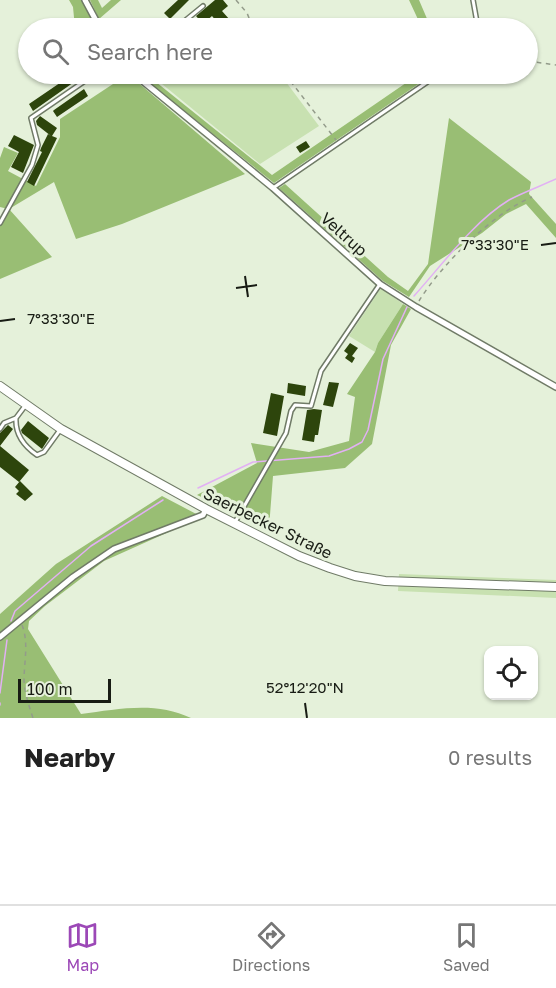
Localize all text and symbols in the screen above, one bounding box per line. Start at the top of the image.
search box [18,18,538,84]
icon: search [39,35,72,68]
text: Search here [87,38,213,65]
street label: Veltrup [316,208,372,260]
text: 7°33'30"E [461,235,529,253]
text: 7°33'30"E [27,309,95,327]
street label: Saerbecker Straße [200,483,336,563]
map controls [484,646,538,700]
button: locate [484,646,538,700]
scale bar [18,676,111,704]
text: 52°12'20"N [266,678,344,696]
text: 100 m [27,679,73,699]
text: Nearby [24,742,115,773]
text: 0 results [448,745,532,769]
tab: Map [66,919,99,975]
tab: Directions [232,919,310,975]
tab: Saved [443,919,490,975]

